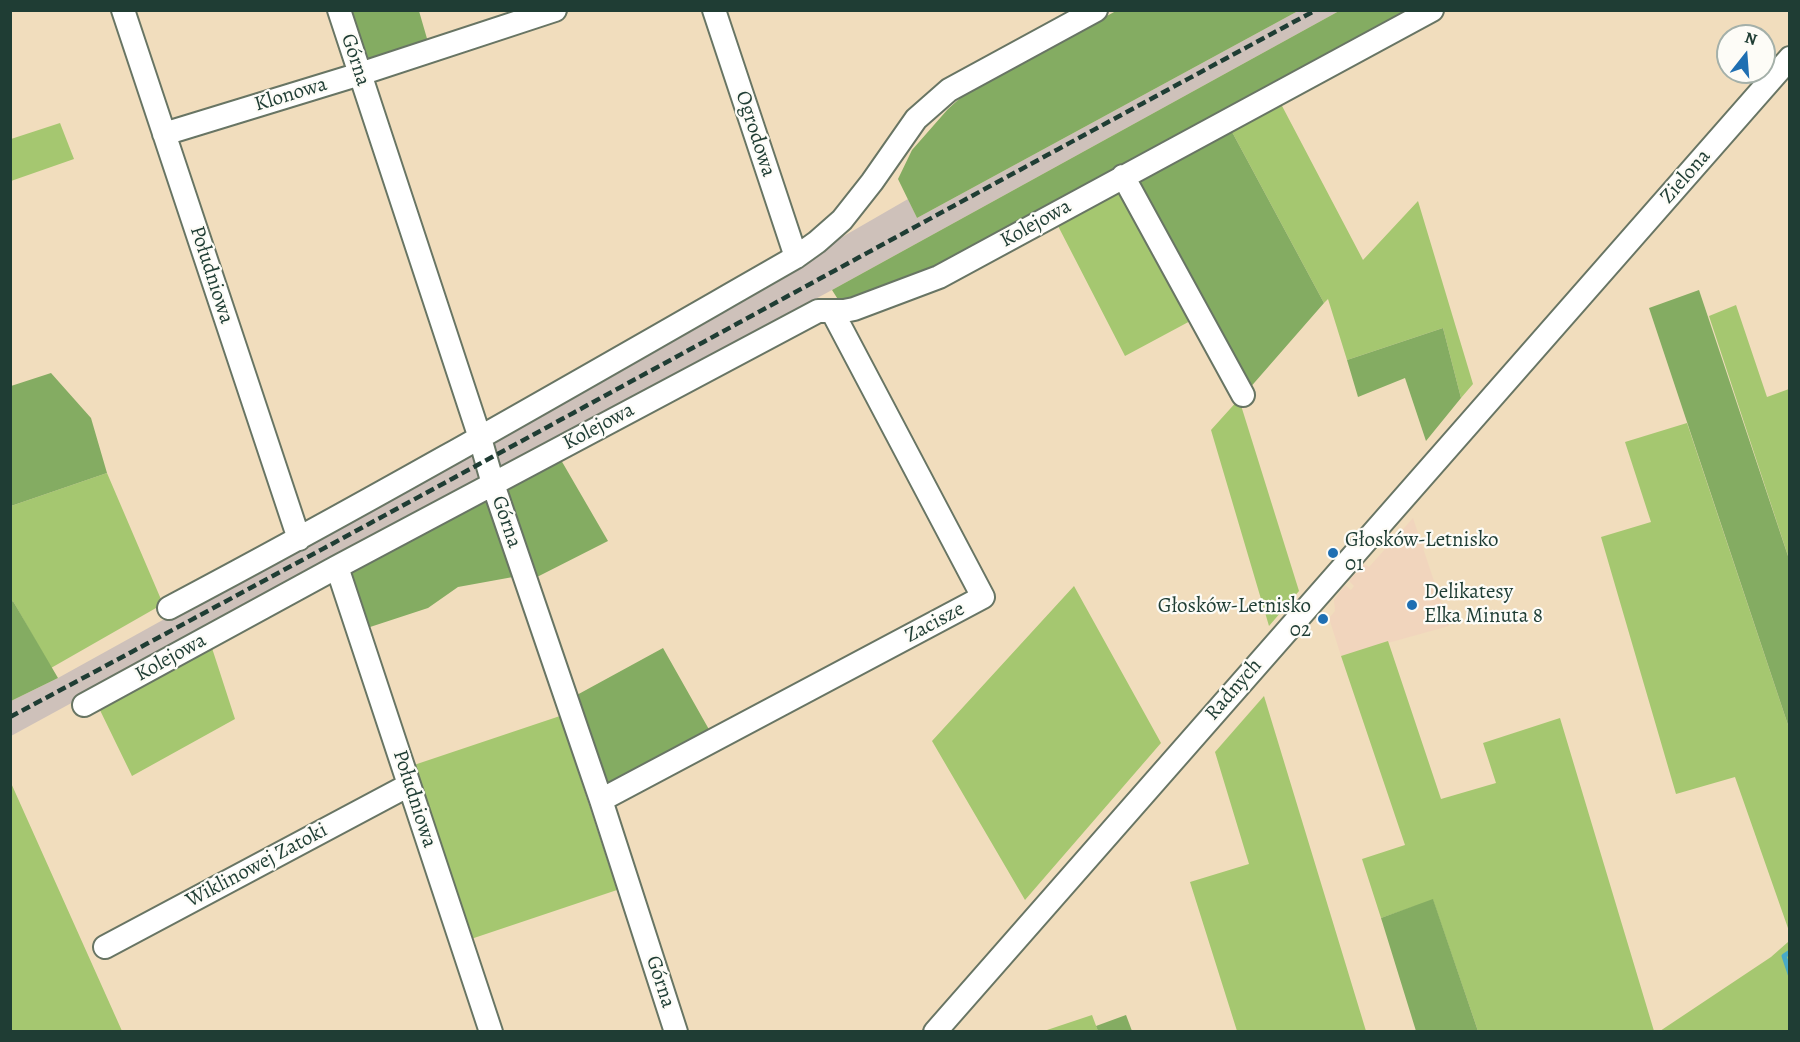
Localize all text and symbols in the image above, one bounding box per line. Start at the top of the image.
north arrow [1716,24,1776,84]
text: N [1742,26,1759,51]
street label: Górna [335,31,375,89]
street label: Klonowa [252,72,330,118]
street label: Ogrodowa [729,88,781,180]
street label: Zielona [1655,145,1717,209]
street label: Kolejowa [996,194,1076,254]
street label: Południowa [183,223,239,327]
street label: Kolejowa [559,398,639,456]
street label: Górna [485,493,527,551]
place label: Głosków-Letnisko 01 [1345,528,1498,578]
marker: Głosków-Letnisko 01 [1326,546,1340,560]
place label: Delikatesy Elka Minuta 8 [1424,580,1543,630]
place label: Głosków-Letnisko 02 [1158,594,1311,644]
street label: Zacisze [901,597,969,649]
marker: Delikatesy Elka Minuta 8 [1405,598,1419,612]
marker: Głosków-Letnisko 02 [1316,612,1330,626]
street label: Kolejowa [131,628,211,688]
street label: Radnych [1200,654,1268,726]
street label: Południowa [386,747,442,851]
street label: Wiklinowej Zatoki [182,818,332,914]
street label: Górna [640,953,680,1011]

